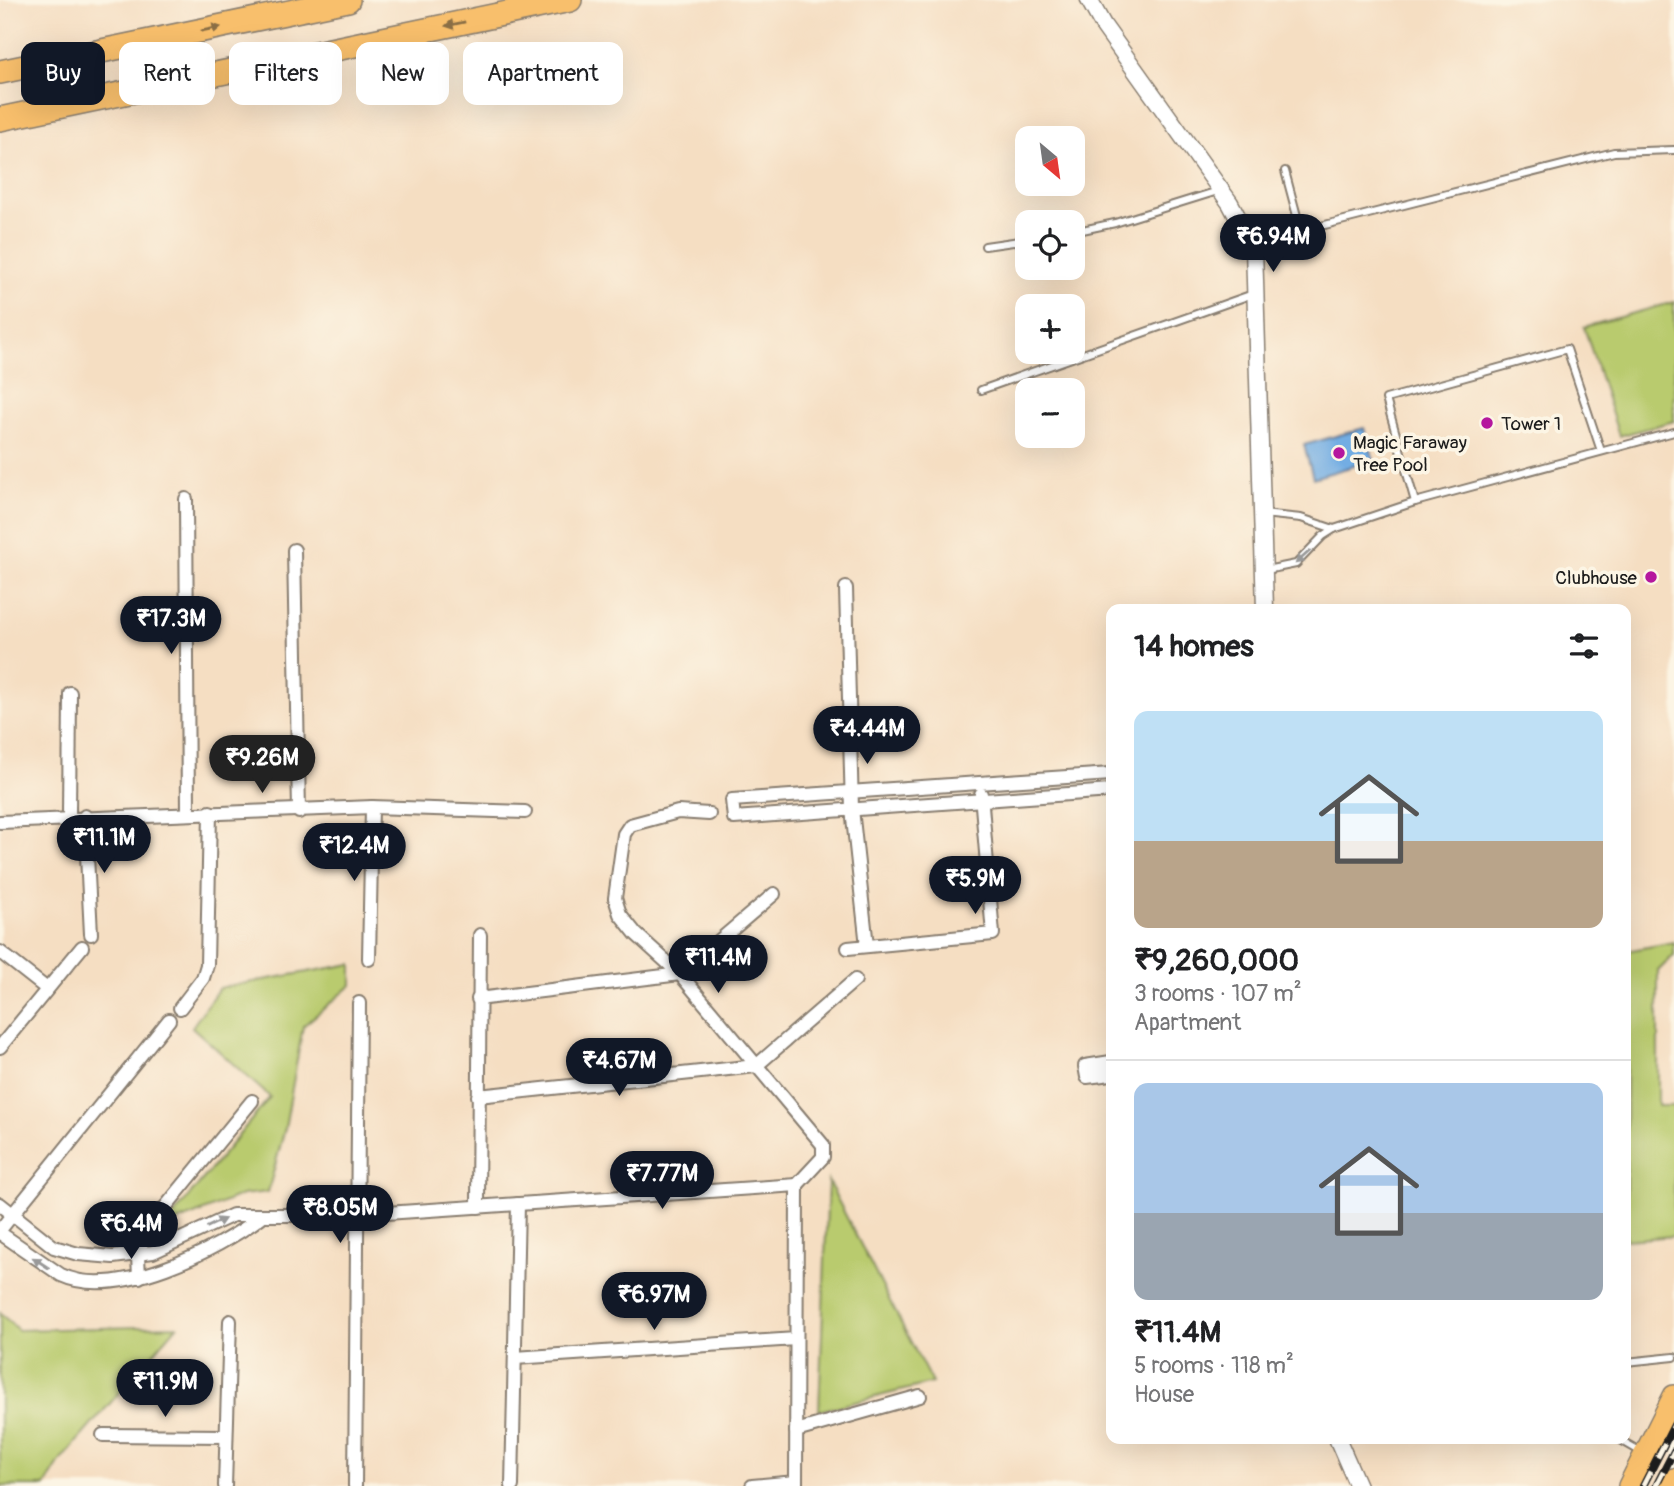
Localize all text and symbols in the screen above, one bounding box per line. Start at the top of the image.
one-way arrow [444,19,466,30]
one-way arrow [200,23,222,34]
chip: Buy [21,42,105,105]
chip: Rent [119,42,215,105]
chip: Filters [229,42,342,105]
chip: New [356,42,449,105]
chip: Apartment [463,42,623,105]
north arrow [1015,126,1085,196]
map controls [1015,126,1085,448]
button: locate [1015,210,1085,280]
pin: ₹6.94M [1216,215,1330,274]
text: ₹6.94M [1236,222,1310,251]
button: + [1015,294,1085,364]
button: − [1015,378,1085,448]
place label: Tower 1 [1501,412,1561,436]
marker: Tower 1 [1479,415,1495,431]
place label: Magic Faraway Tree Pool [1353,431,1467,477]
marker: Magic Faraway Tree Pool [1331,445,1347,461]
one-way arrow [1294,549,1312,565]
place label: Clubhouse [1555,566,1638,590]
marker: Clubhouse [1643,569,1659,585]
pin: ₹17.3M [114,596,228,656]
text: ₹17.3M [136,604,206,633]
icon: filters [1565,627,1603,665]
text: 14 homes [1134,628,1254,665]
pin: ₹4.44M [810,706,924,766]
text: ₹4.44M [829,714,905,743]
pin: ₹9.26M [205,736,319,795]
text: ₹9.26M [225,743,299,772]
icon: home [1306,756,1432,882]
pin: ₹11.1M [47,816,161,875]
text: ₹11.1M [73,823,135,852]
pin: ₹12.4M [297,824,411,883]
text: ₹12.4M [319,831,389,860]
pin: ₹5.9M [926,856,1024,916]
text: ₹5.9M [945,864,1005,893]
pin: ₹11.4M [661,936,775,995]
text: ₹9,260,000 [1134,942,1299,979]
text: ₹11.4M [685,943,751,972]
text: 3 rooms · 107 m² [1134,979,1302,1008]
text: Apartment [1134,1008,1241,1037]
pin: ₹4.67M [562,1038,676,1098]
text: ₹4.67M [582,1046,656,1075]
icon: home [1306,1128,1432,1254]
pin: ₹7.77M [605,1152,719,1211]
text: ₹7.77M [626,1159,698,1188]
pin: ₹8.05M [283,1186,397,1245]
text: ₹8.05M [302,1193,378,1222]
pin: ₹6.4M [82,1202,180,1261]
text: ₹6.4M [100,1209,162,1238]
one-way arrow [206,1217,227,1228]
one-way arrow [32,1257,51,1270]
pin: ₹6.97M [597,1272,711,1332]
text: ₹6.97M [618,1280,690,1309]
text: ₹11.4M [1134,1314,1221,1351]
text: 5 rooms · 118 m² [1134,1351,1294,1380]
pin: ₹11.9M [108,1360,222,1419]
text: ₹11.9M [132,1367,198,1396]
text: House [1134,1380,1194,1409]

